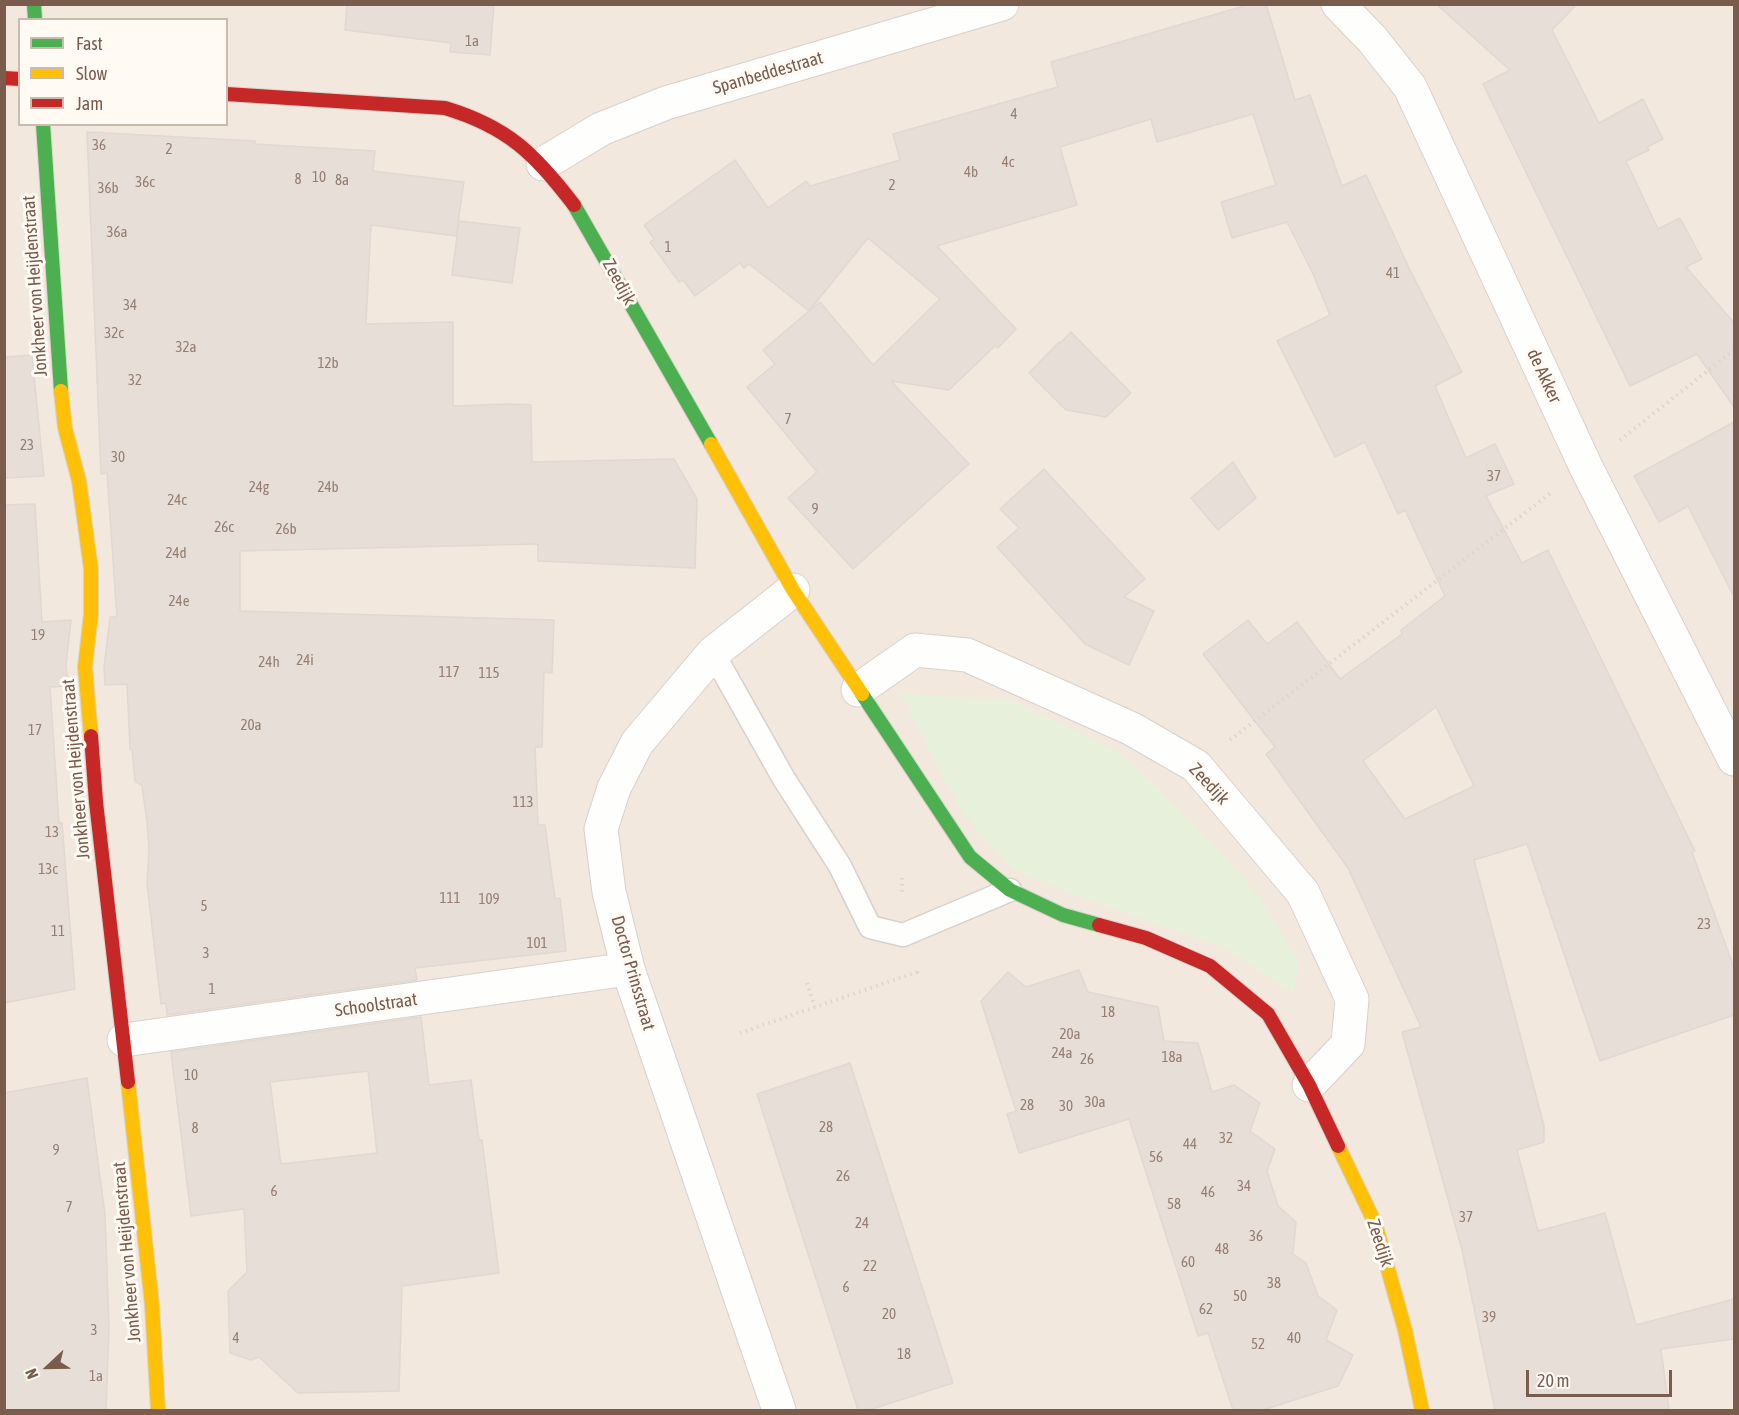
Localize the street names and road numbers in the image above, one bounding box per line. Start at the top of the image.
street label: Spanbeddestraat [710,47,826,99]
street label: Jonkheer von Heijdenstraat [18,195,52,377]
street label: Zeedijk [598,255,640,309]
street label: de Akker [1522,346,1566,406]
street label: Jonkheer von Heijdenstraat [57,678,95,860]
street label: Zeedijk [1184,759,1234,809]
street label: Doctor Prinsstraat [606,913,660,1033]
street label: Schoolstraat [333,989,419,1021]
street label: Jonkheer von Heijdenstraat [108,1161,146,1343]
street label: Zeedijk [1362,1216,1398,1270]

